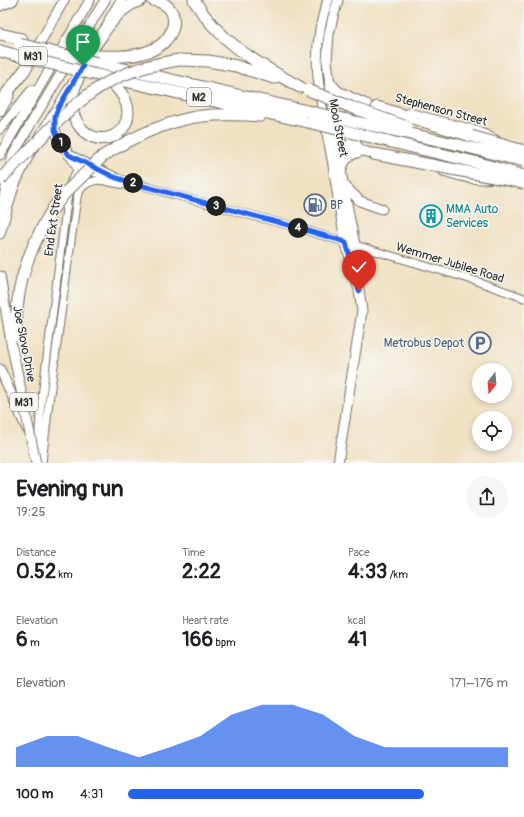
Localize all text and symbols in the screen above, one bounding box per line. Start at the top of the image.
pin [66,25,100,66]
icon: arrive [72,31,94,53]
road number: M31 [19,47,47,65]
road number: M2 [187,88,211,106]
street label: Stephenson Street [393,90,489,130]
street label: Mooi Street [325,98,351,158]
pin: 1 [51,133,71,153]
text: 1 [59,136,63,149]
pin: 2 [123,173,143,193]
text: 2 [130,176,136,189]
street label: End Ext Street [41,183,67,257]
fuel station icon: BP [302,192,328,218]
pin: 3 [206,196,226,216]
place label: BP [330,198,344,213]
text: 3 [213,199,219,212]
place label: MMA Auto Services [446,202,499,231]
building icon: MMA Auto Services [418,203,444,229]
pin: 4 [288,218,308,238]
text: 4 [295,221,301,234]
street label: Wemmer Jubilee Road [394,239,506,287]
pin [342,250,376,291]
icon: check [348,256,370,278]
street label: Joe Slovo Drive [9,305,39,383]
parking icon: Metrobus Depot [467,330,493,356]
place label: Metrobus Depot [384,336,464,351]
north arrow [472,363,512,403]
map controls [472,363,512,451]
road number: M31 [10,393,38,411]
button: locate [472,411,512,451]
text: Evening run [16,475,124,503]
button: share [466,476,508,518]
text: 19:25 [16,504,46,520]
text: Distance [16,546,56,559]
text: Time [182,546,205,559]
text: Pace [348,546,370,559]
text: 0.52 [16,559,56,584]
text: 2:22 [182,559,221,584]
text: 4:33 [348,559,387,584]
text: km [56,568,73,581]
text: /km [387,568,408,581]
text: Elevation [16,614,58,627]
text: Heart rate [182,614,228,627]
text: kcal [348,614,366,627]
text: 6 [16,627,28,652]
text: 166 [182,627,213,652]
text: 41 [348,627,367,652]
text: m [28,636,40,649]
text: bpm [213,636,236,649]
text: Elevation [16,675,66,691]
text: 171–176 m [449,675,508,691]
text: 100 m [16,786,53,802]
text: 4:31 [80,786,103,802]

